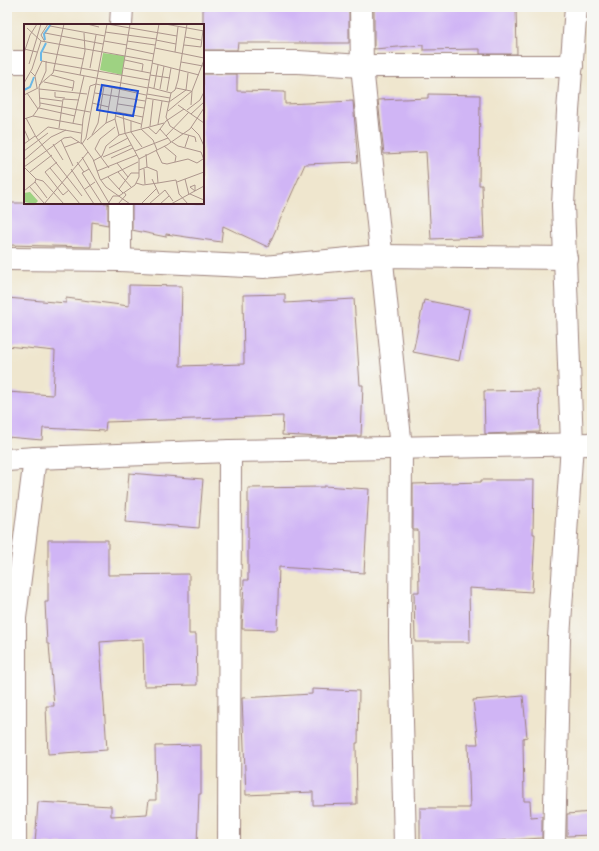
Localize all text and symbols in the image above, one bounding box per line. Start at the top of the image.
inset map [24,24,204,204]

